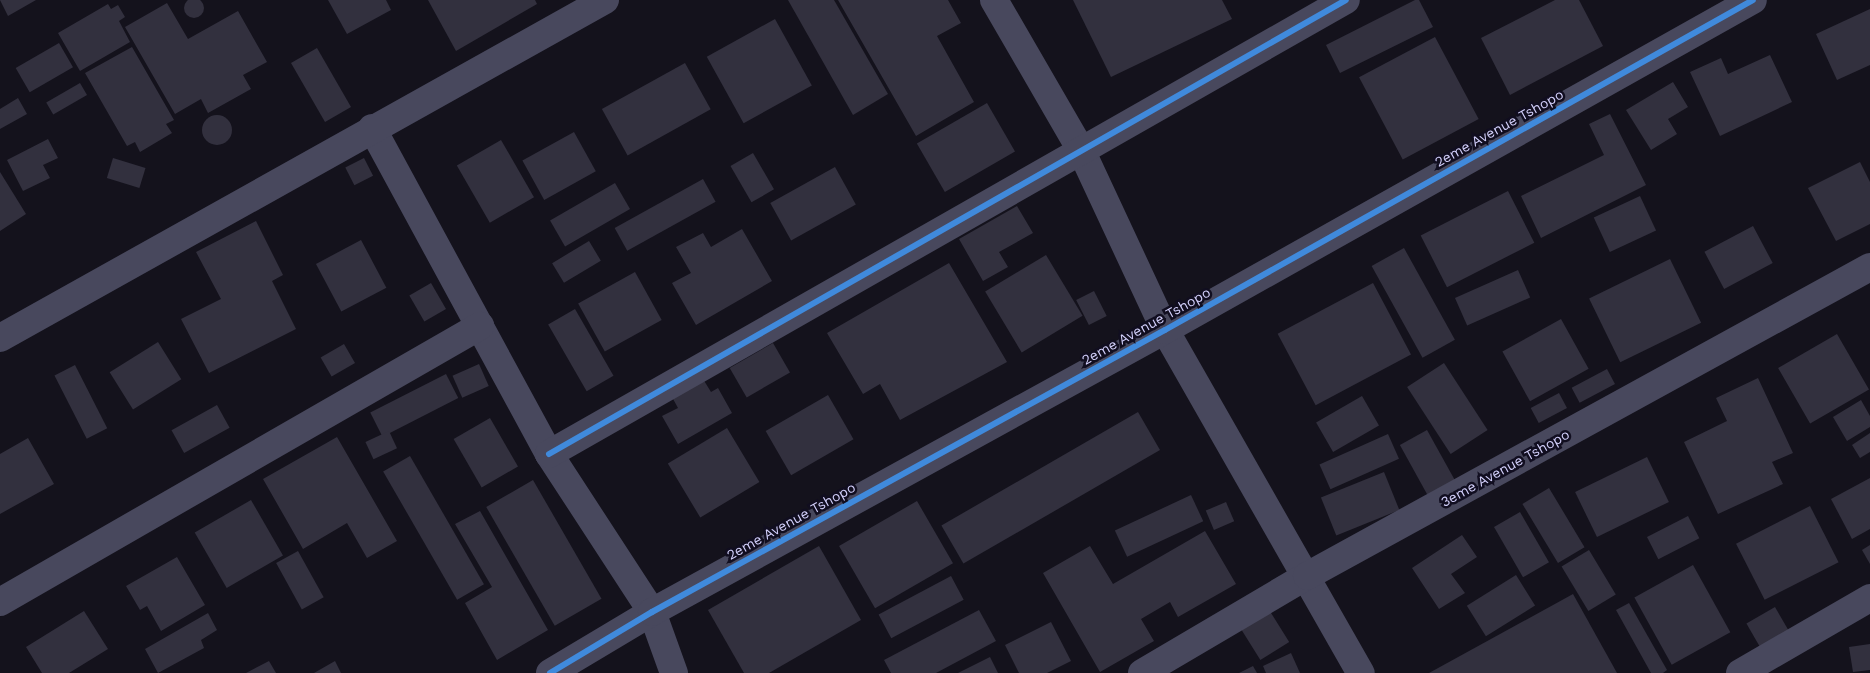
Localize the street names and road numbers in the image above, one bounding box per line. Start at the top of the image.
street label: 2eme Avenue Tshopo [1431,85,1567,171]
street label: 2eme Avenue Tshopo [1078,283,1214,369]
street label: 3eme Avenue Tshopo [1437,425,1573,511]
street label: 2eme Avenue Tshopo [723,478,859,564]

